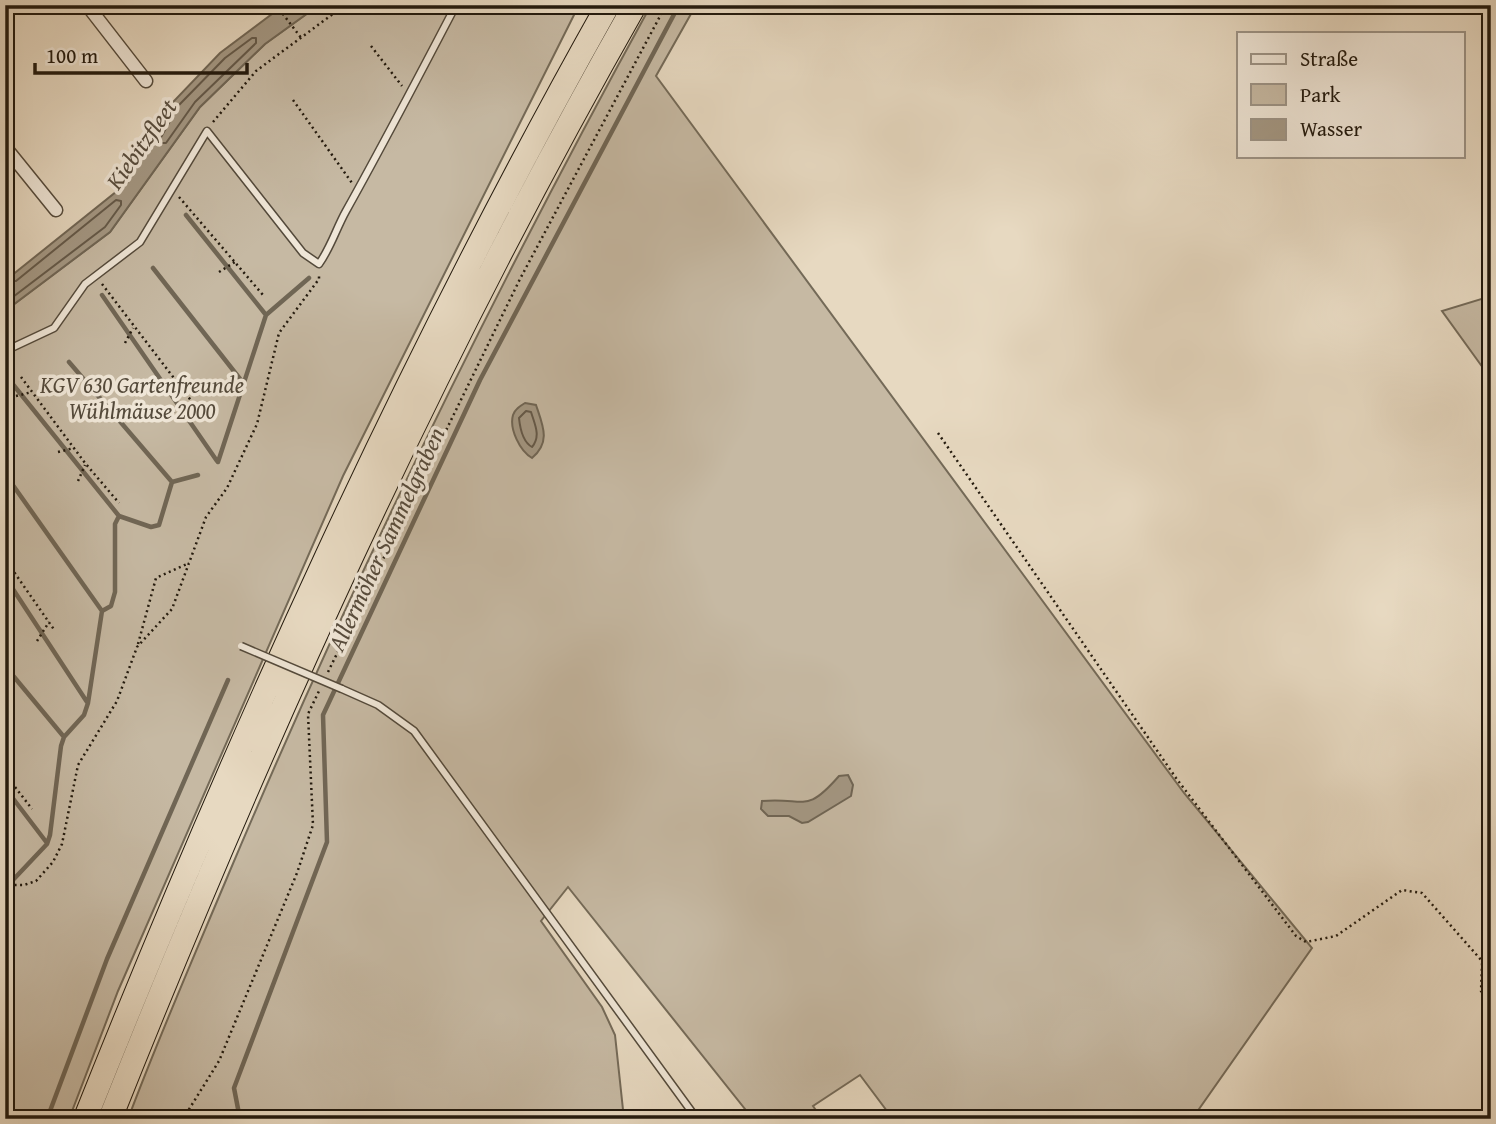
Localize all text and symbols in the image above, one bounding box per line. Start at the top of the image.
scale bar [35,32,247,76]
legend [1237,32,1464,158]
text: 100 m [46,40,98,71]
text: Straße [1300,43,1358,74]
text: Park [1300,79,1341,110]
water label: Kiebitzfleet [96,91,185,197]
text: Wasser [1300,113,1362,144]
park label: KGV 630 Gartenfreunde Wühlmäuse 2000 [39,368,244,427]
water label: Allermöher Sammelgraben [318,421,453,658]

